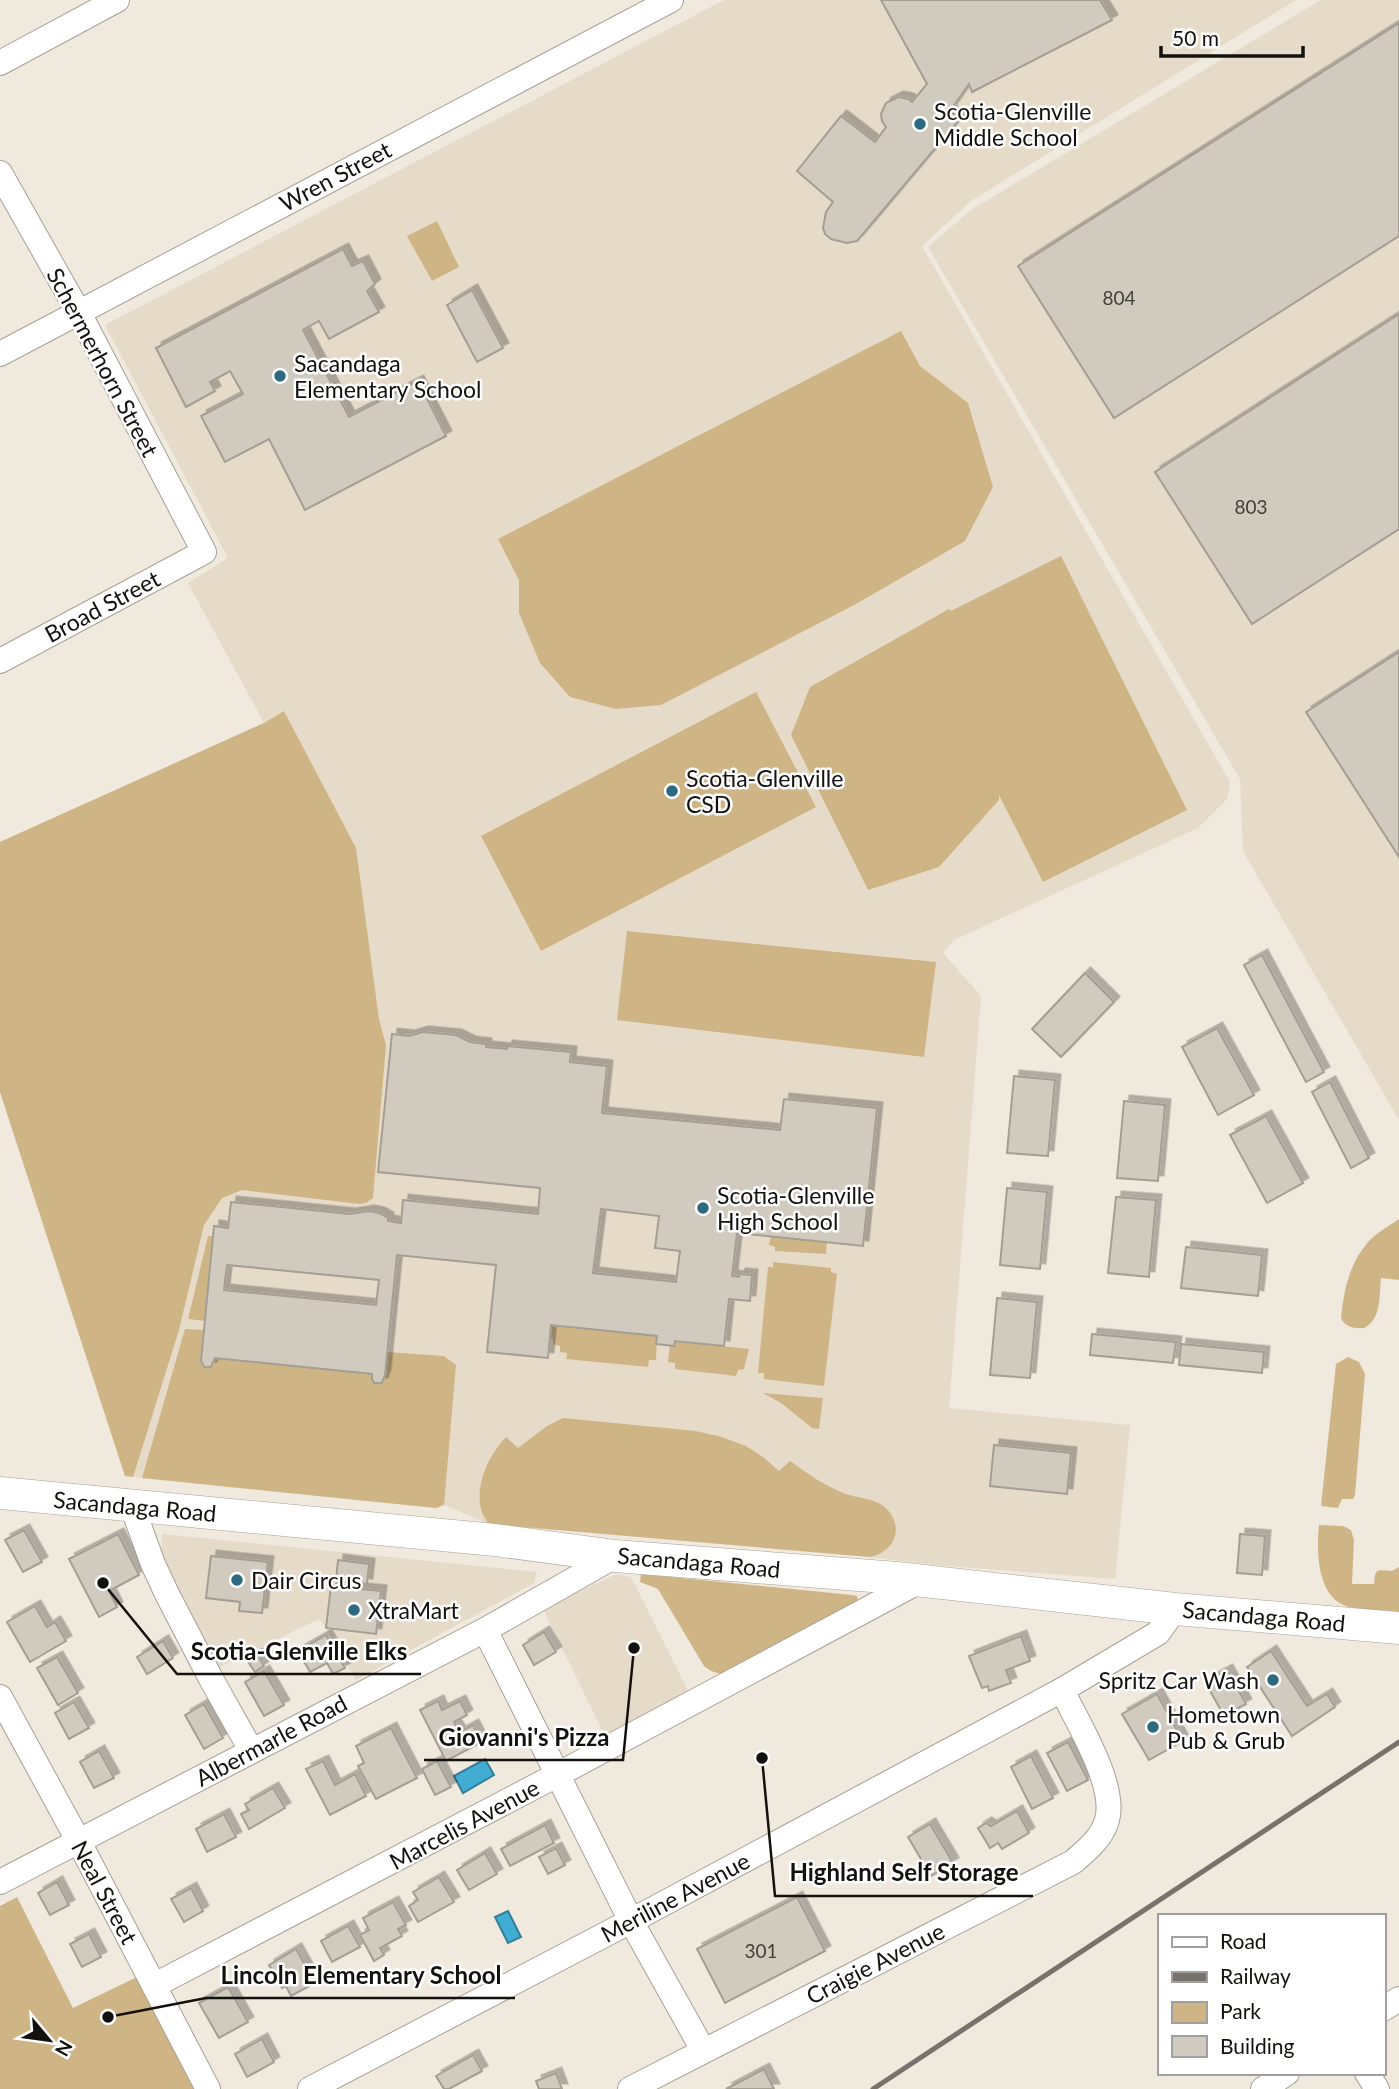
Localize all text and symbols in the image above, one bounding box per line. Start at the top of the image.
scale bar [1161,14,1303,58]
text: 50 m [1172,25,1219,50]
place label: Scotia-Glenville Middle School [934,97,1091,151]
marker: Scotia-Glenville Middle School [912,116,928,132]
street label: Wren Street [274,135,396,217]
street label: Schermerhorn Street [41,263,165,462]
house number: 804 [1102,286,1136,309]
place label: Sacandaga Elementary School [294,349,481,403]
marker: Sacandaga Elementary School [272,368,288,384]
house number: 803 [1234,495,1268,518]
street label: Broad Street [40,564,165,648]
place label: Scotia-Glenville CSD [686,764,843,818]
marker: Scotia-Glenville CSD [664,783,680,799]
place label: Scotia-Glenville High School [717,1181,874,1235]
marker: Scotia-Glenville High School [695,1200,711,1216]
street label: Sacandaga Road [52,1485,218,1527]
street label: Sacandaga Road [616,1541,782,1583]
place label: Dair Circus [251,1566,362,1594]
marker: Dair Circus [229,1572,245,1588]
street label: Sacandaga Road [1181,1595,1347,1637]
place label: XtraMart [368,1596,460,1624]
marker: XtraMart [346,1602,362,1618]
callout: Scotia-Glenville Elks [177,1629,421,1674]
text: Scotia-Glenville Elks [191,1636,407,1665]
place label: Spritz Car Wash [1098,1666,1259,1694]
marker: Spritz Car Wash [1265,1672,1281,1688]
street label: Albermarle Road [190,1688,352,1792]
place label: Hometown Pub & Grub [1167,1700,1285,1754]
callout: Giovanni's Pizza [424,1715,623,1760]
marker: Hometown Pub & Grub [1145,1719,1161,1735]
text: Giovanni's Pizza [439,1722,609,1751]
street label: Marcelis Avenue [384,1773,544,1875]
street label: Neal Street [66,1836,144,1949]
street label: Meriline Avenue [596,1846,754,1948]
callout: Highland Self Storage [775,1851,1033,1896]
text: Highland Self Storage [789,1857,1019,1886]
legend [1158,1914,1385,2075]
street label: Craigie Avenue [801,1916,949,2010]
text: Road [1220,1928,1267,1953]
house number: 301 [744,1939,778,1962]
callout: Lincoln Elementary School [206,1953,515,1998]
text: Lincoln Elementary School [220,1960,502,1989]
text: Railway [1220,1963,1291,1988]
text: Park [1220,1998,1261,2023]
north arrow [14,2005,84,2075]
text: Building [1220,2033,1295,2058]
text: N [51,2037,78,2060]

